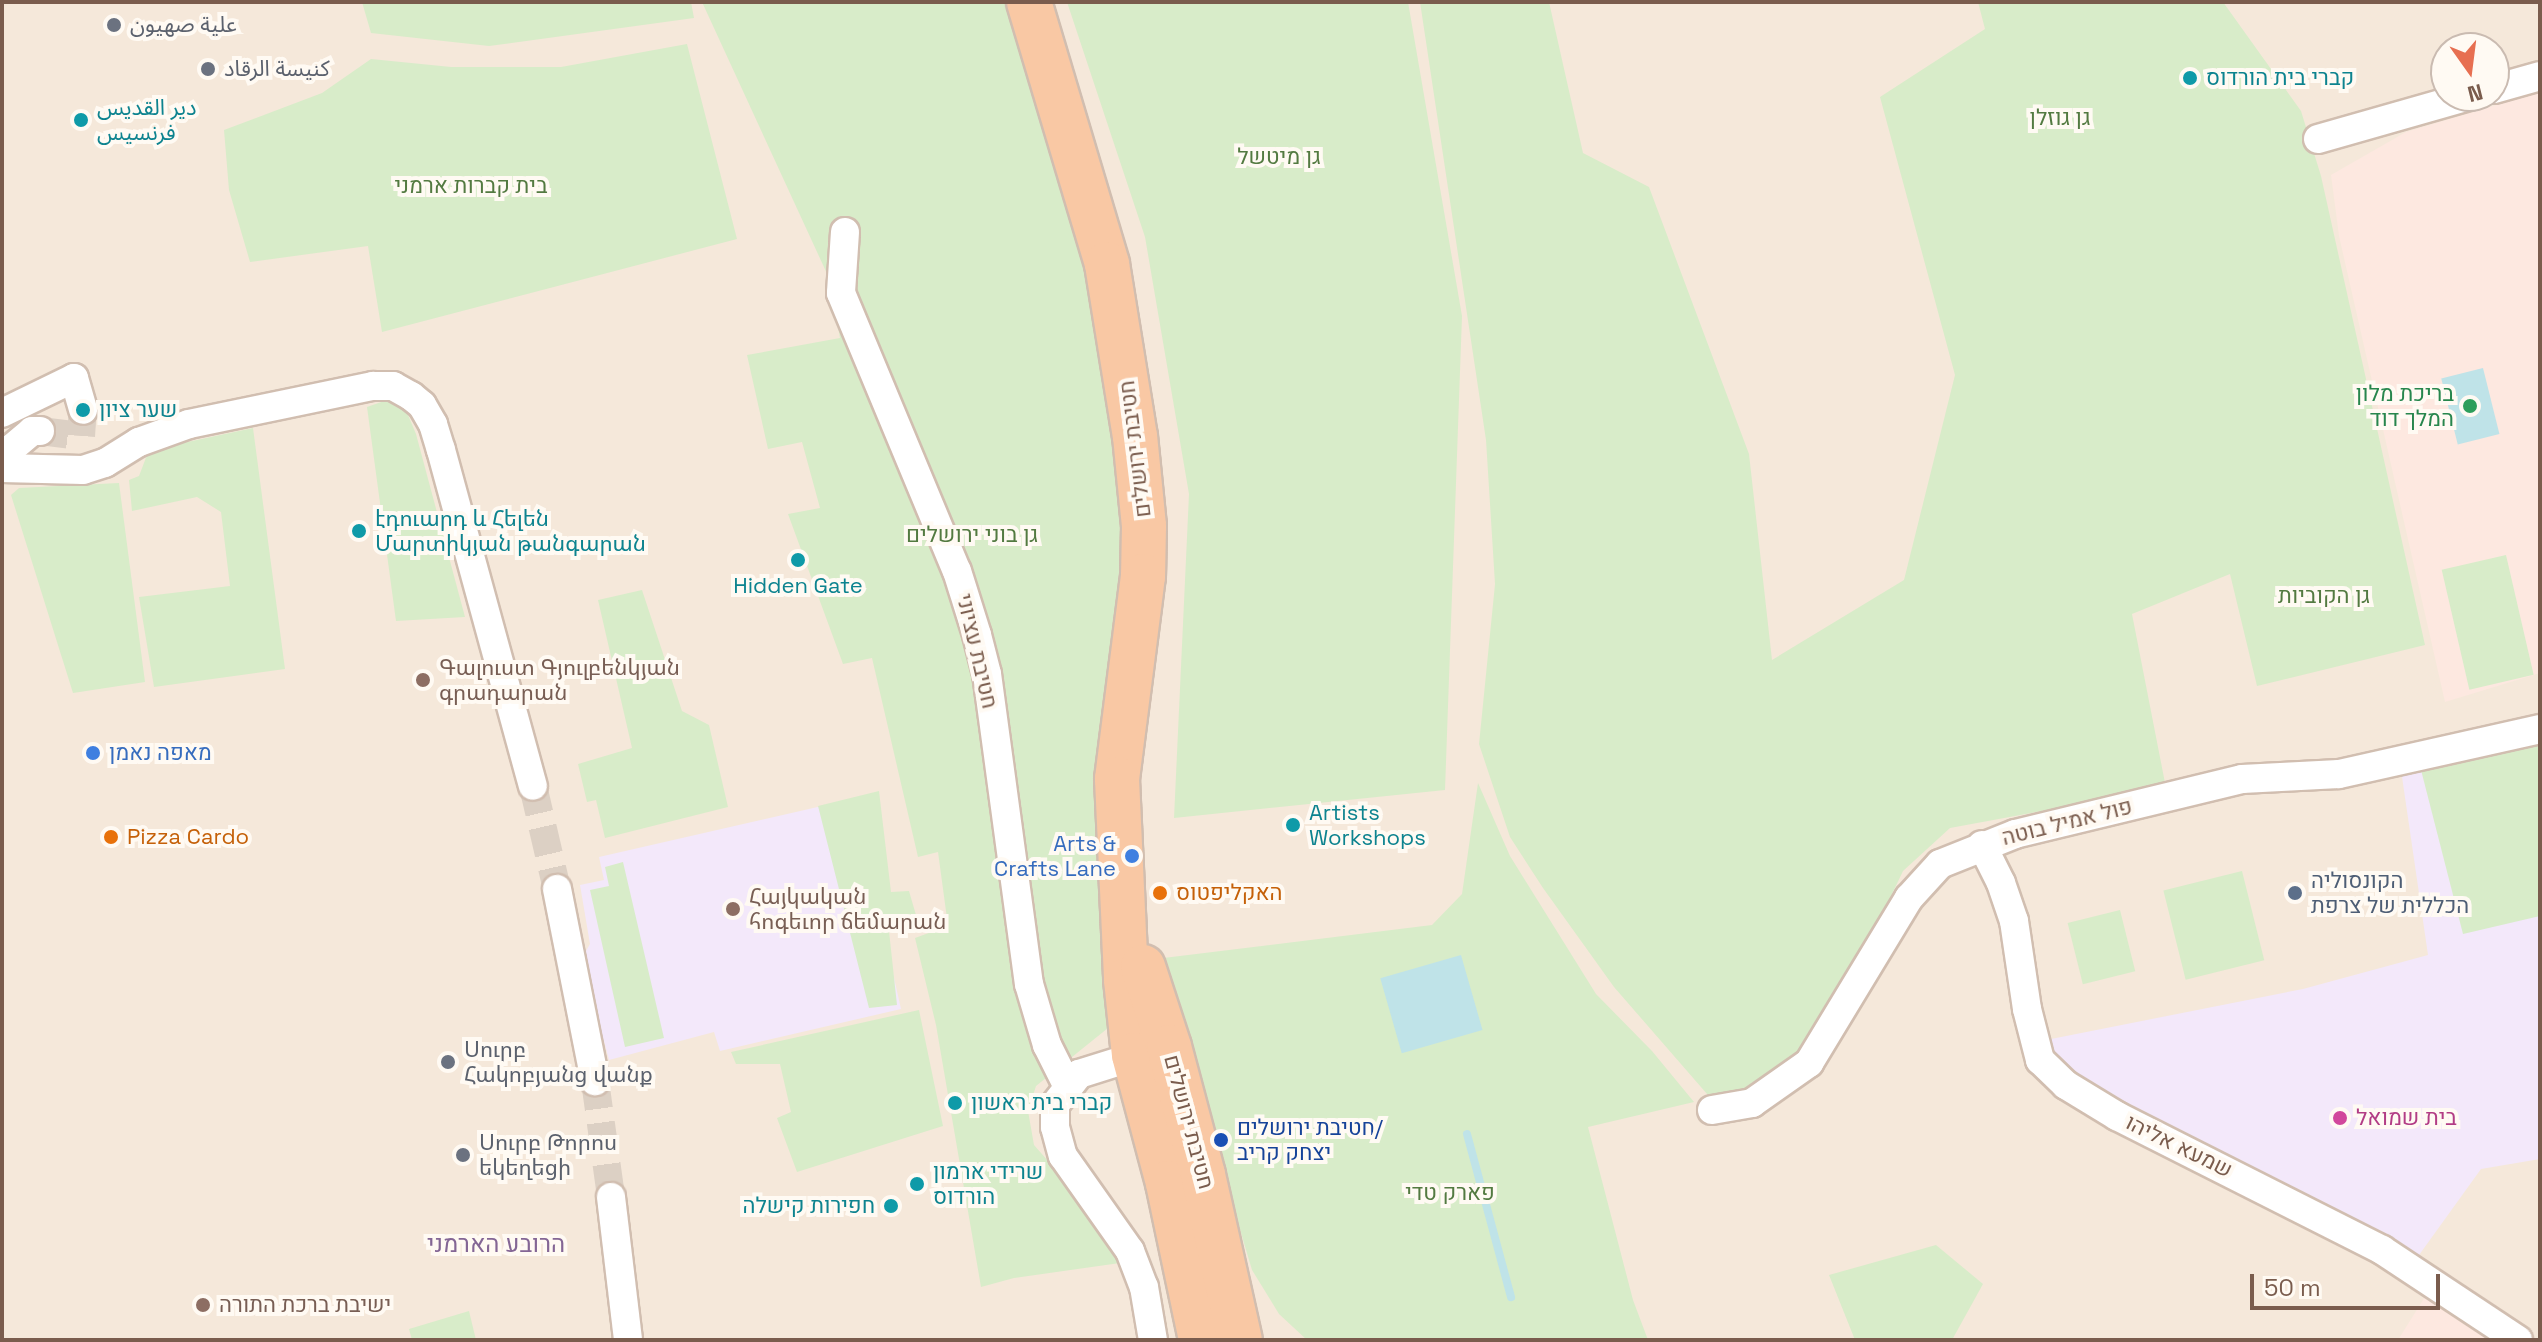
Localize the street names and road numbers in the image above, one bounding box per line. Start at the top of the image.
street label: חטיבת ירושלים [1113,379,1157,519]
street label: חטיבת עציוני [951,591,1003,711]
street label: פול אמיל בוטה [1999,793,2135,851]
street label: חטיבת ירושלים [1158,1052,1220,1192]
street label: שמעא אליהו [2121,1109,2237,1183]

